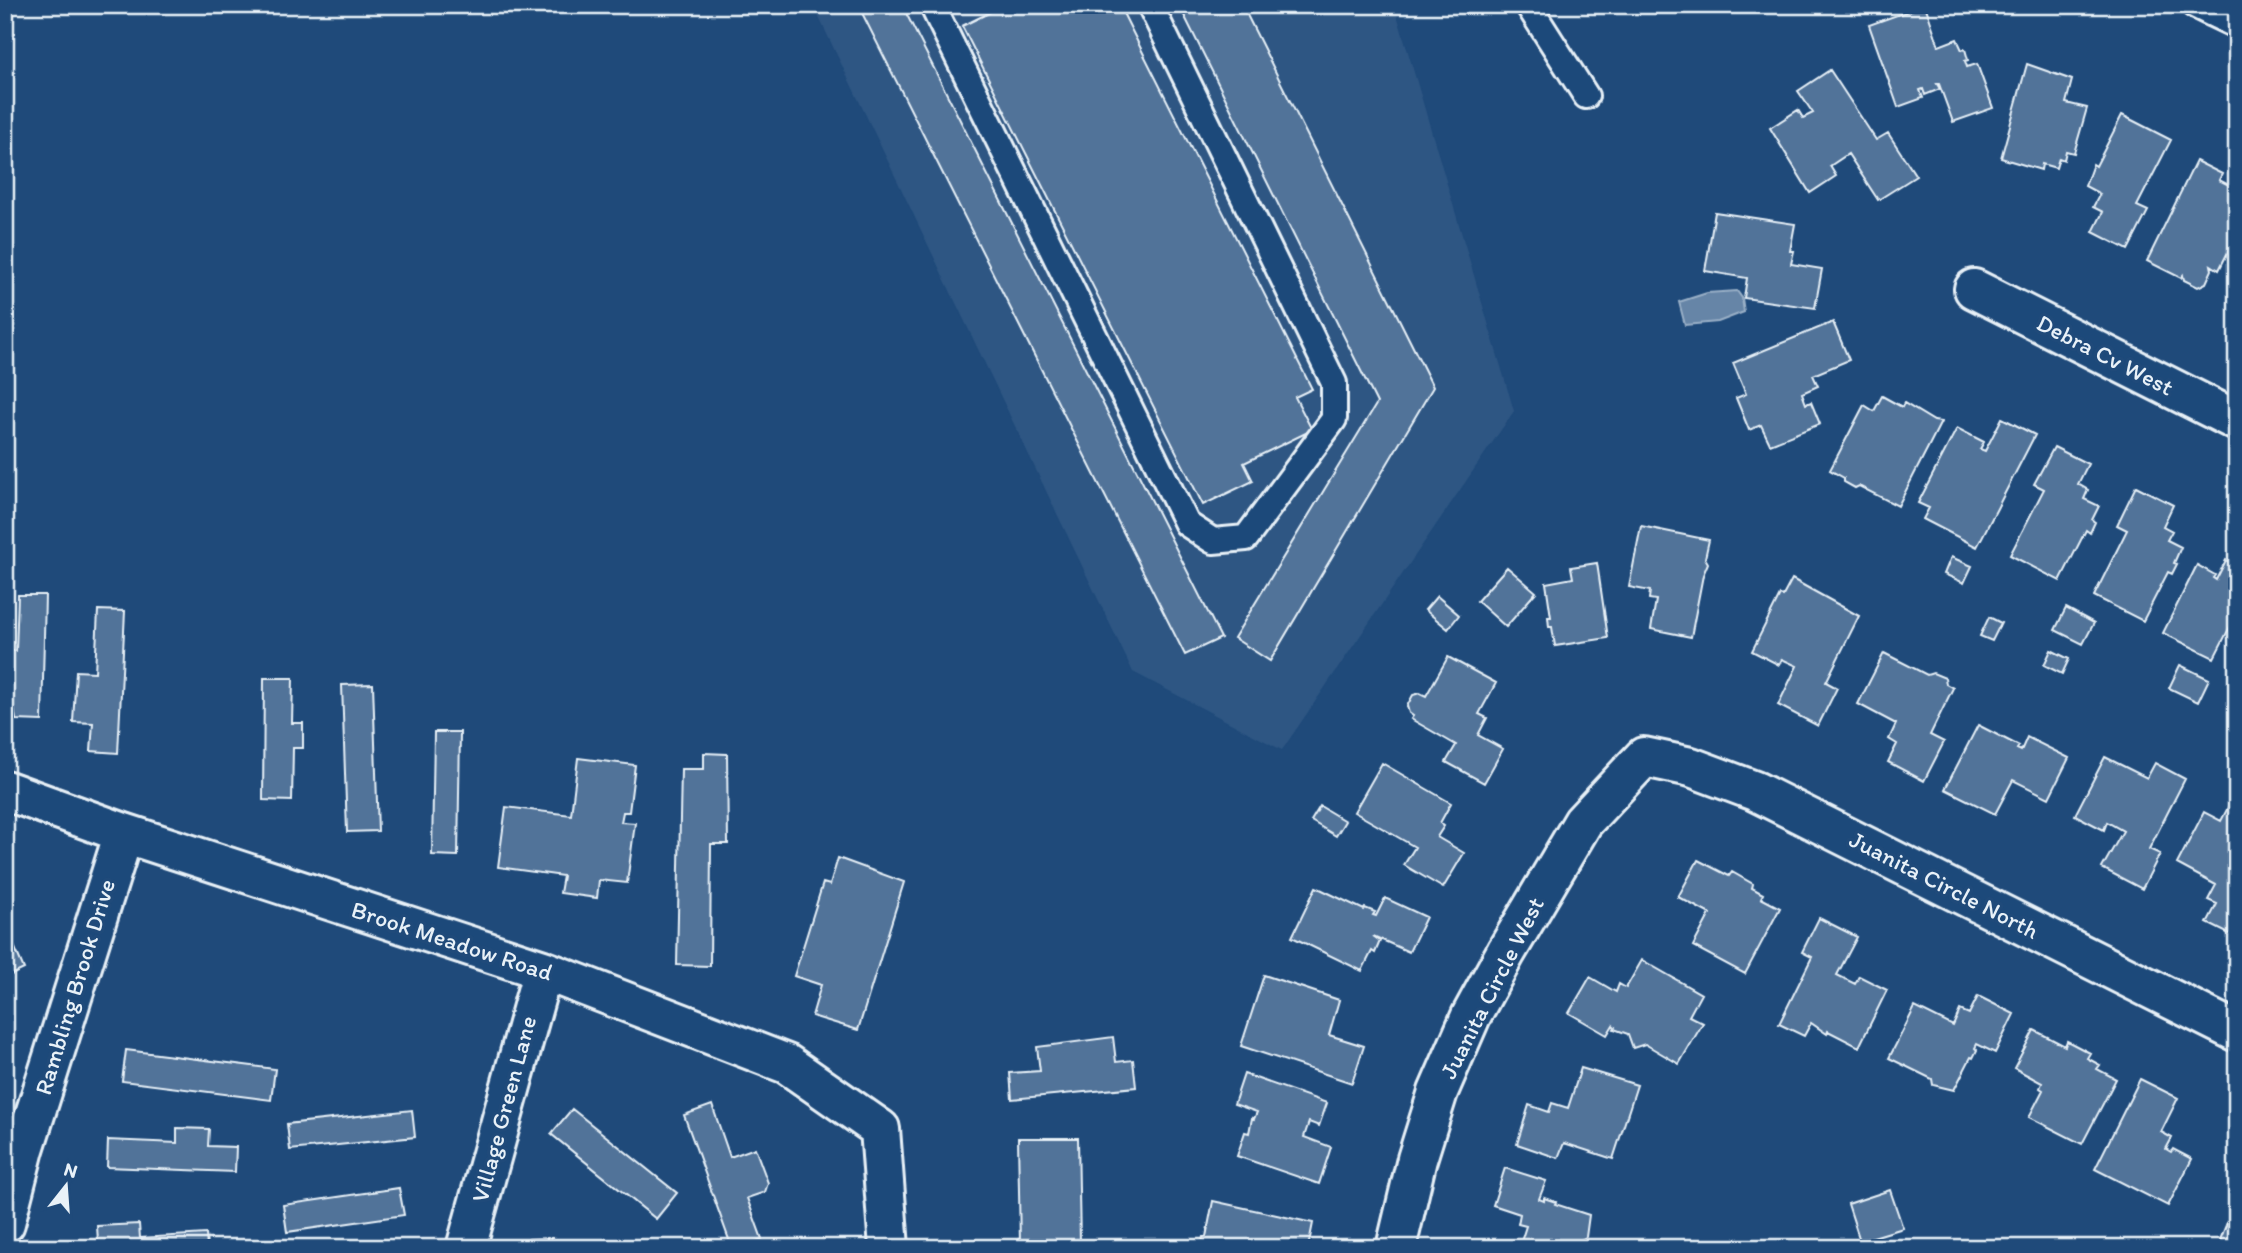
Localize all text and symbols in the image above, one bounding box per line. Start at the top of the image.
street label: Debra Cv West [2032,308,2179,401]
street label: Juanita Circle North [1845,824,2044,945]
street label: Rambling Brook Drive [28,875,121,1098]
street label: Juanita Circle West [1433,892,1550,1084]
street label: Brook Meadow Road [348,894,556,987]
street label: Village Green Lane [465,1013,542,1205]
north arrow [32,1152,102,1222]
text: N [61,1157,80,1183]

